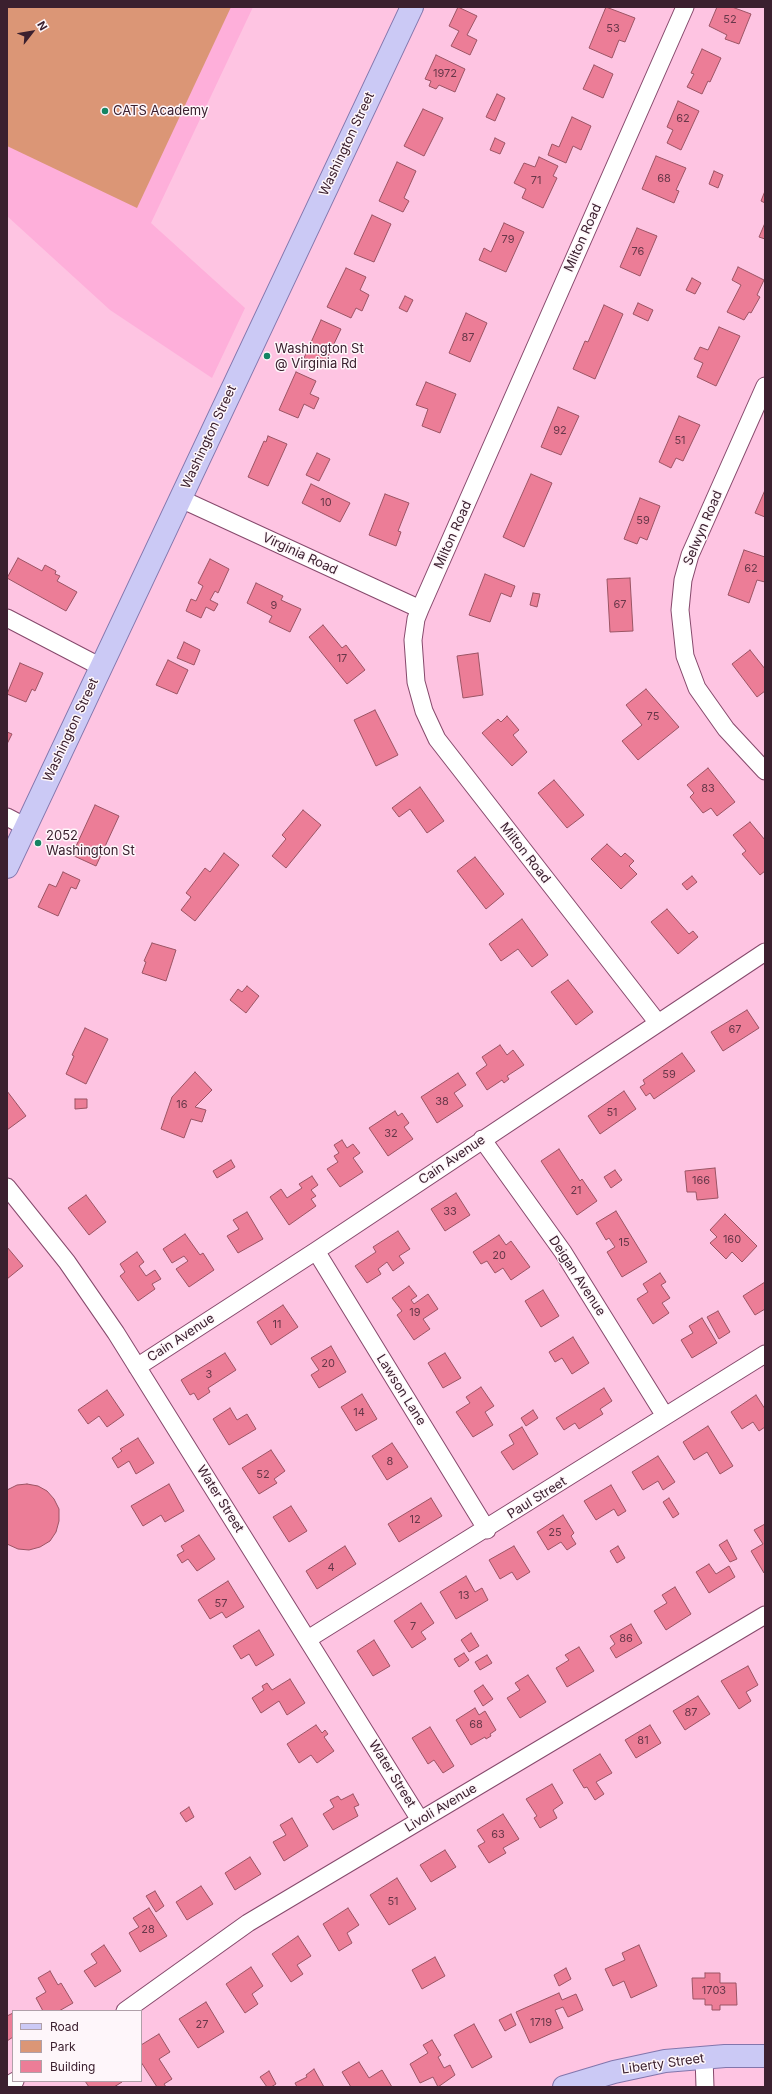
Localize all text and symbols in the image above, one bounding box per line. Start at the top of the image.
north arrow [12,12,52,52]
house number: 52 [723,13,737,27]
text: N [34,19,50,33]
house number: 53 [606,22,620,36]
house number: 1972 [433,67,457,81]
street label: Washington Street [316,90,378,198]
place label: CATS Academy [113,103,208,119]
marker: CATS Academy [100,106,110,116]
house number: 62 [676,112,690,126]
house number: 68 [657,172,671,186]
house number: 71 [531,174,541,188]
street label: Milton Road [561,202,605,274]
house number: 79 [502,233,514,247]
house number: 76 [632,245,644,259]
house number: 87 [461,331,475,345]
place label: Washington St @ Virginia Rd [275,341,364,372]
marker: Washington St @ Virginia Rd [262,351,272,361]
street label: Washington Street [178,383,240,491]
house number: 92 [553,424,567,438]
house number: 51 [674,434,686,448]
street label: Selwyn Road [680,488,726,568]
house number: 10 [320,496,332,510]
street label: Milton Road [431,499,475,571]
house number: 59 [636,514,650,528]
street label: Virginia Road [260,530,340,578]
house number: 62 [744,562,758,576]
house number: 67 [613,598,627,612]
house number: 9 [271,599,277,613]
house number: 17 [337,652,347,666]
street label: Washington Street [40,676,102,784]
house number: 75 [647,710,659,724]
house number: 83 [701,782,715,796]
street label: Milton Road [496,819,554,887]
place label: 2052 Washington St [46,828,135,859]
marker: 2052 Washington St [33,838,43,848]
house number: 67 [728,1023,742,1037]
house number: 59 [662,1068,676,1082]
house number: 38 [435,1095,449,1109]
house number: 16 [176,1098,188,1112]
house number: 51 [606,1106,618,1120]
house number: 32 [384,1127,398,1141]
street label: Cain Avenue [416,1132,488,1188]
house number: 166 [692,1174,710,1188]
house number: 21 [570,1184,582,1198]
house number: 33 [443,1205,457,1219]
street label: Deigan Avenue [545,1233,609,1319]
house number: 160 [723,1233,741,1247]
house number: 15 [618,1236,630,1250]
house number: 20 [492,1249,506,1263]
house number: 19 [409,1306,421,1320]
street label: Cain Avenue [144,1311,218,1365]
house number: 11 [273,1318,281,1332]
street label: Lawson Lane [373,1351,429,1429]
house number: 20 [321,1357,335,1371]
house number: 3 [206,1368,212,1382]
house number: 14 [353,1406,365,1420]
house number: 8 [387,1455,393,1469]
street label: Water Street [193,1462,247,1536]
house number: 52 [256,1468,270,1482]
street label: Paul Street [505,1474,569,1522]
house number: 12 [409,1513,421,1527]
house number: 25 [548,1526,562,1540]
house number: 4 [327,1561,335,1575]
house number: 13 [458,1589,470,1603]
house number: 57 [215,1597,227,1611]
house number: 7 [410,1620,416,1634]
house number: 86 [619,1632,633,1646]
house number: 87 [684,1706,698,1720]
house number: 68 [469,1718,483,1732]
house number: 81 [637,1734,649,1748]
street label: Water Street [365,1737,419,1811]
street label: Livoli Avenue [402,1780,480,1836]
house number: 63 [491,1828,505,1842]
house number: 51 [387,1895,399,1909]
house number: 28 [141,1923,155,1937]
house number: 1703 [702,1984,726,1998]
legend [12,2010,142,2082]
house number: 1719 [530,2016,552,2030]
house number: 27 [196,2018,208,2032]
text: Road [50,2019,79,2034]
text: Park [50,2039,76,2054]
street label: Liberty Street [621,2050,705,2078]
text: Building [50,2059,95,2074]

